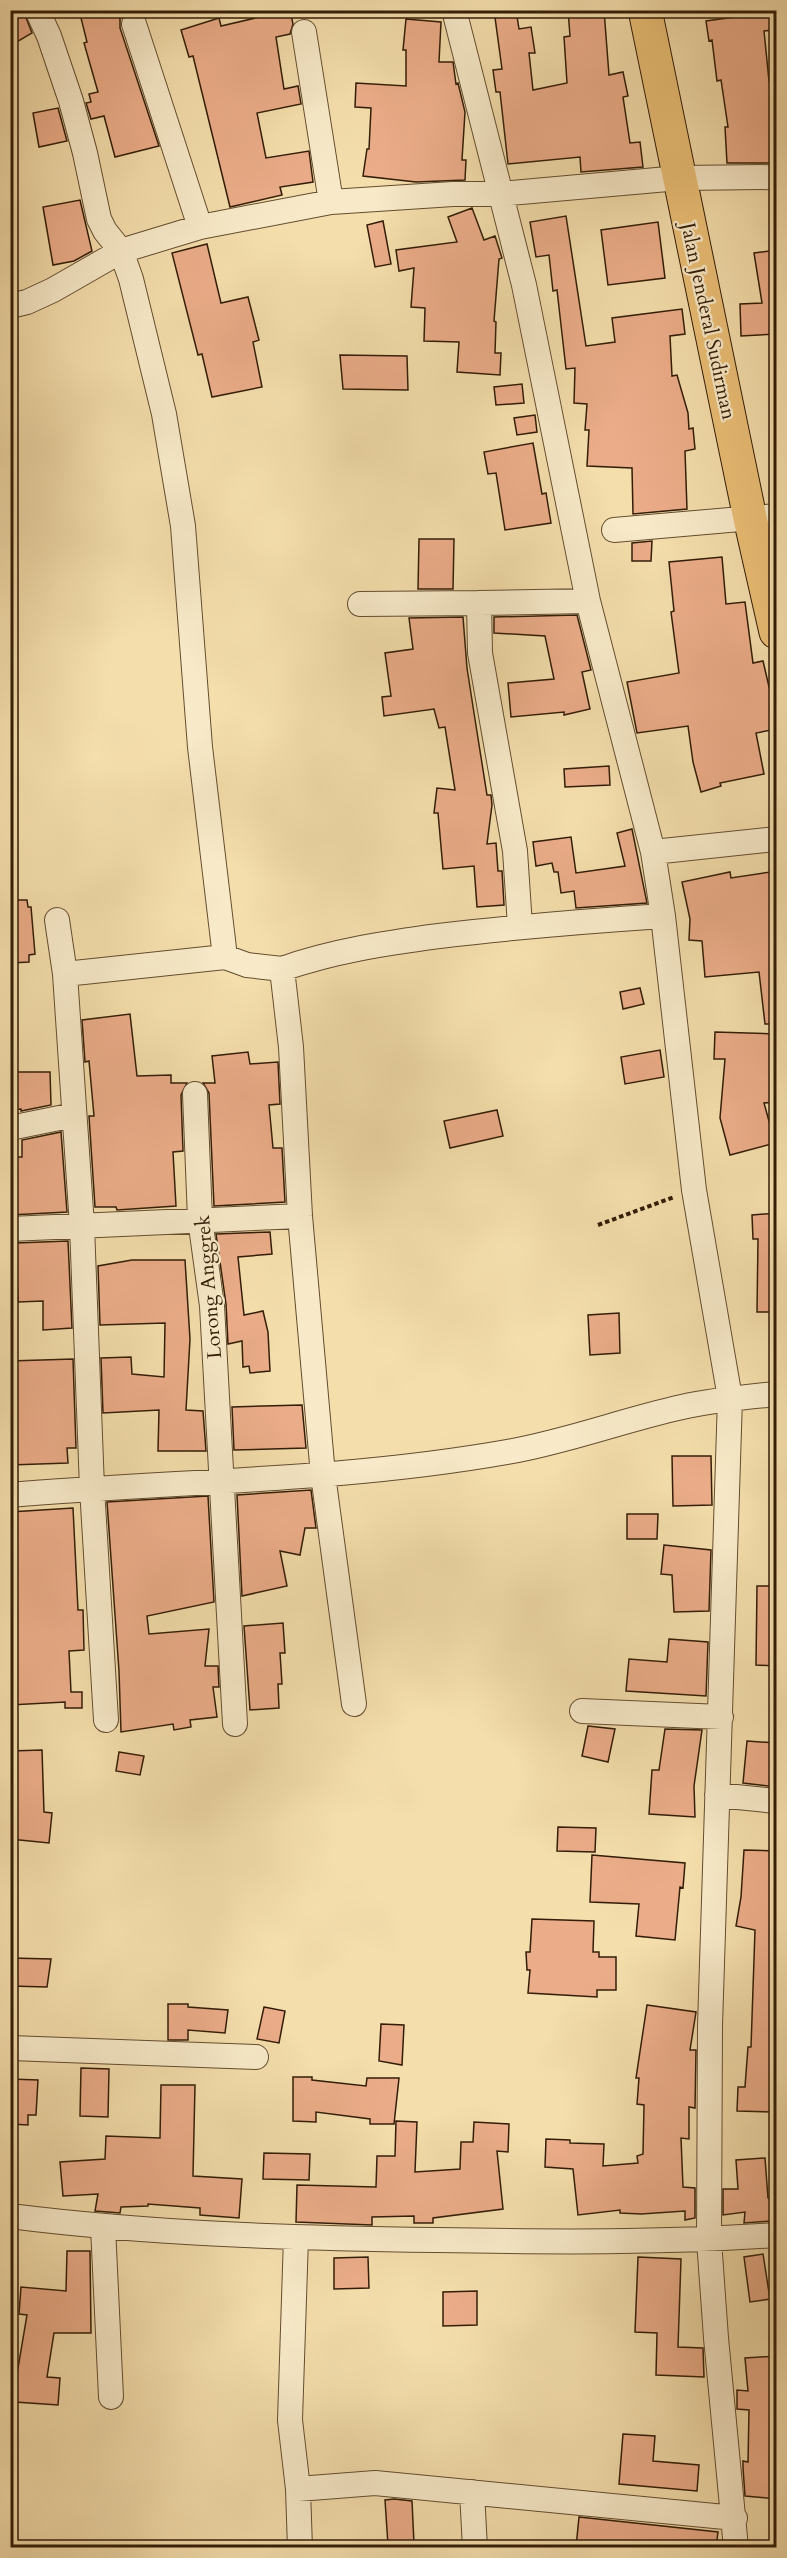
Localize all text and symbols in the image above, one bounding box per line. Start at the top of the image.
street label: Jalan Jenderal Sudirman [674,217,743,423]
street label: Lorong Anggrek [189,1214,228,1360]

